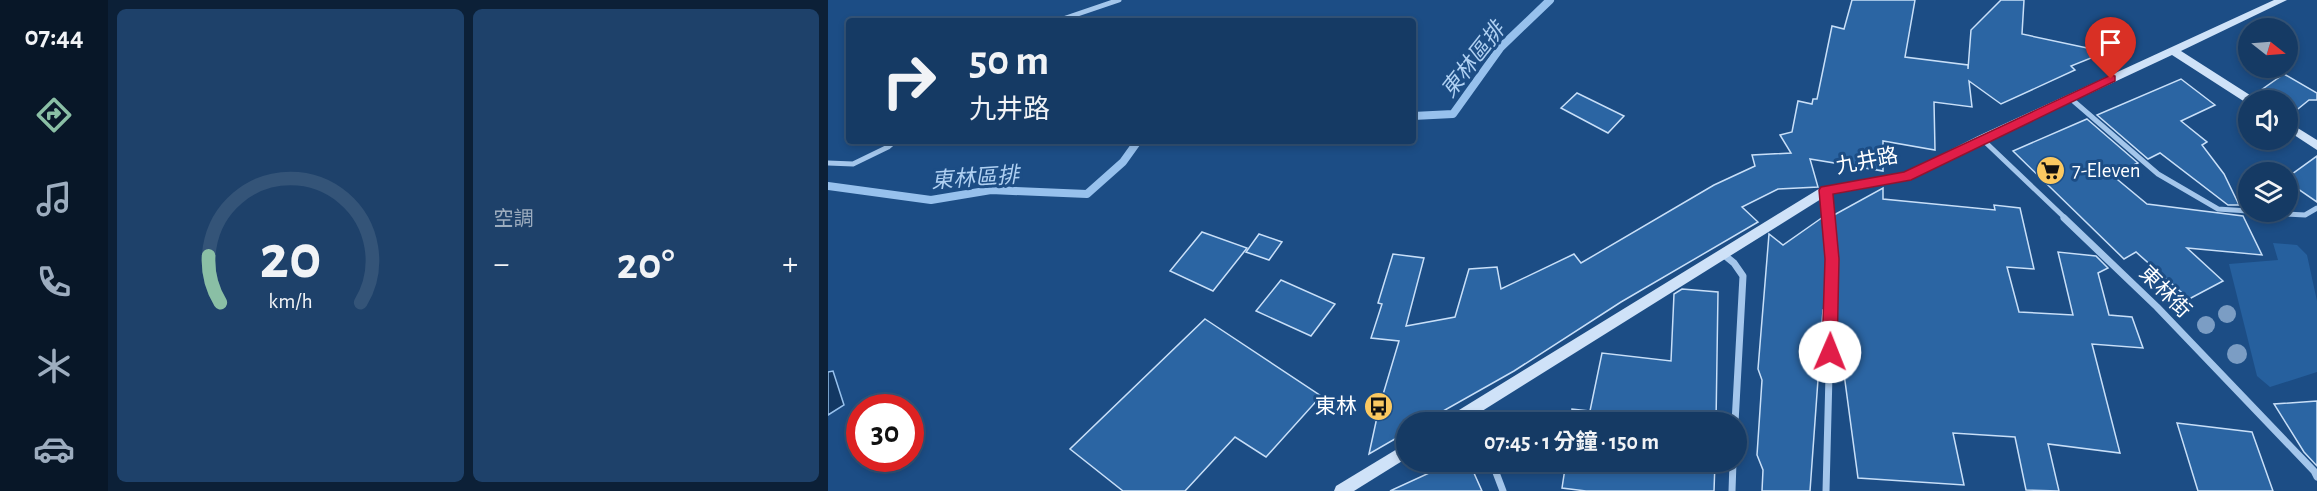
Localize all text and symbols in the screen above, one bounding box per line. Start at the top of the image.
water label: 東林區排 [1436,16,1511,101]
pin [2085,17,2136,79]
north arrow [2238,18,2298,78]
map controls [2238,18,2298,222]
text: 07:44 [24,23,84,50]
icon: arrive [2094,26,2127,59]
text: 50 m [969,40,1049,82]
icon: right [870,42,948,120]
button: sound [2238,90,2298,150]
icon: directions [33,94,75,136]
text: 九井路 [969,96,1050,123]
street label: 九井路 [1834,144,1900,177]
supermarket icon: 7-Eleven [2035,154,2067,186]
place label: 7-Eleven [2072,160,2141,181]
button: layers [2238,162,2298,222]
water label: 東林區排 [930,163,1023,192]
icon: music [33,178,75,220]
text: 空調 [494,209,534,229]
text: 20 [259,227,321,289]
text: 20° [617,242,675,287]
text: − [494,248,509,281]
text: + [782,248,798,281]
icon: phone [33,261,75,303]
street label: 東林街 [2135,262,2195,322]
text: km/h [268,291,312,312]
position arrow [1798,320,1862,384]
icon: climate [33,345,75,387]
bus stop icon: 東林 [1362,390,1394,422]
speed limit sign: 30 [846,394,924,472]
place label: 東林 [1315,395,1357,417]
icon: car [33,428,75,470]
text: 07:45 · 1 分鐘 · 150 m [1484,431,1659,453]

